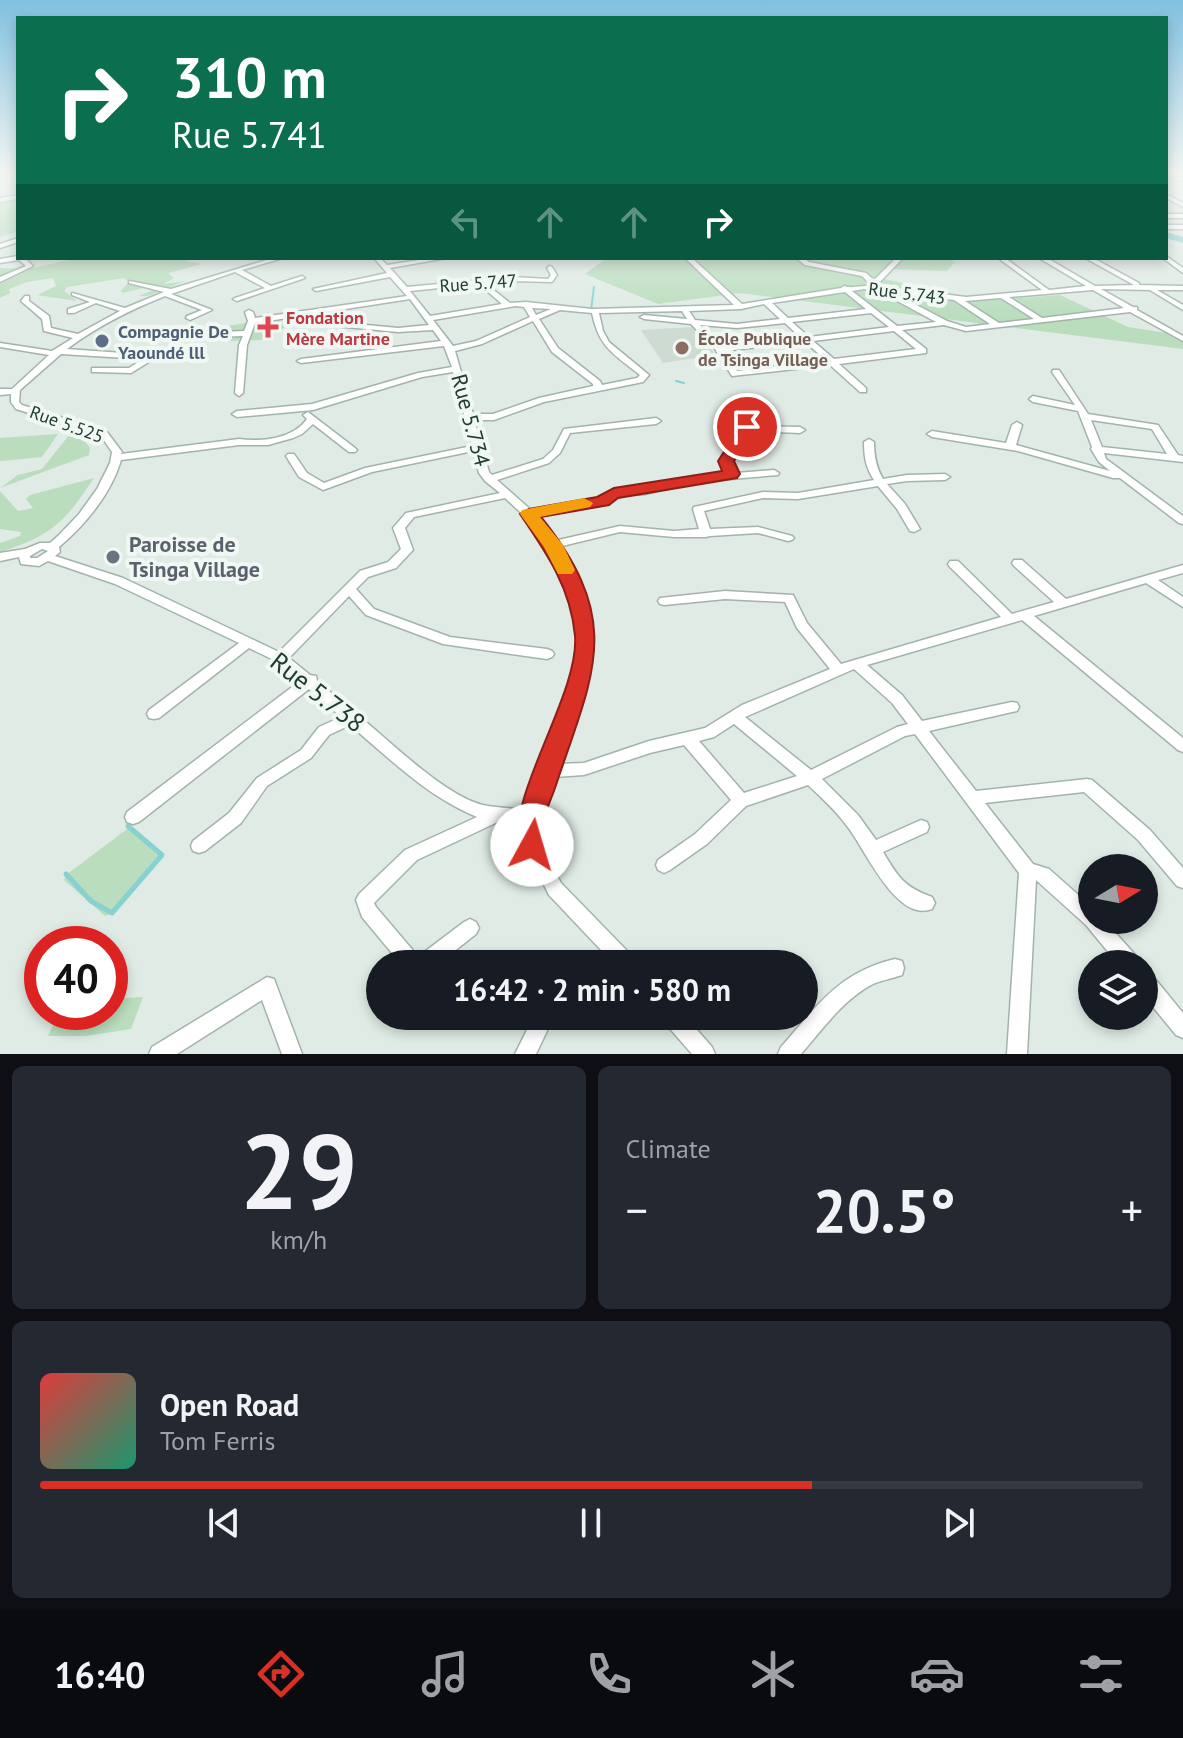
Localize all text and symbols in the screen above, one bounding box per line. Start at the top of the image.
text: 310 m [172,41,327,113]
icon: right [40,48,144,152]
text: Rue 5.741 [172,111,327,158]
icon: left [444,200,488,244]
icon: ahead [528,200,572,244]
icon: ahead [612,200,656,244]
icon: right [696,200,740,244]
street label: Rue 5.747 [439,269,517,297]
street label: Rue 5.743 [867,277,947,309]
place label: Fondation Mère Martine [286,306,390,350]
marker: Fondation Mère Martine [257,316,279,338]
place label: Compagnie De Yaoundé lll [117,320,229,364]
place label: École Publique de Tsinga Village [698,327,828,371]
marker: Compagnie De Yaoundé lll [93,332,111,350]
marker: École Publique de Tsinga Village [673,339,691,357]
street label: Rue 5.734 [445,371,497,469]
pin [713,393,781,461]
street label: Rue 5.525 [27,400,107,448]
icon: arrive [725,405,769,449]
place label: Paroisse de Tsinga Village [129,530,260,583]
marker: Paroisse de Tsinga Village [104,548,122,566]
street label: Rue 5.738 [264,645,372,739]
position arrow [490,803,574,887]
north arrow [1078,854,1158,934]
map controls [1078,854,1158,1030]
speed limit sign: 40 [24,926,128,1030]
button: layers [1078,950,1158,1030]
text: 16:42 · 2 min · 580 m [453,970,731,1009]
text: 29 [240,1103,358,1238]
text: Climate [626,1132,711,1165]
text: 20.5° [813,1171,956,1249]
text: − [626,1181,648,1238]
text: + [1121,1181,1143,1238]
text: km/h [270,1223,327,1256]
text: Open Road [160,1385,299,1424]
text: Tom Ferris [160,1424,275,1457]
icon: previous [202,1501,246,1545]
icon: pause [569,1501,613,1545]
icon: next [937,1501,981,1545]
icon: directions [253,1646,309,1702]
icon: music [417,1646,473,1702]
icon: phone [581,1646,637,1702]
icon: climate [745,1646,801,1702]
icon: car [909,1646,965,1702]
icon: filters [1073,1646,1129,1702]
text: 16:40 [54,1651,145,1698]

